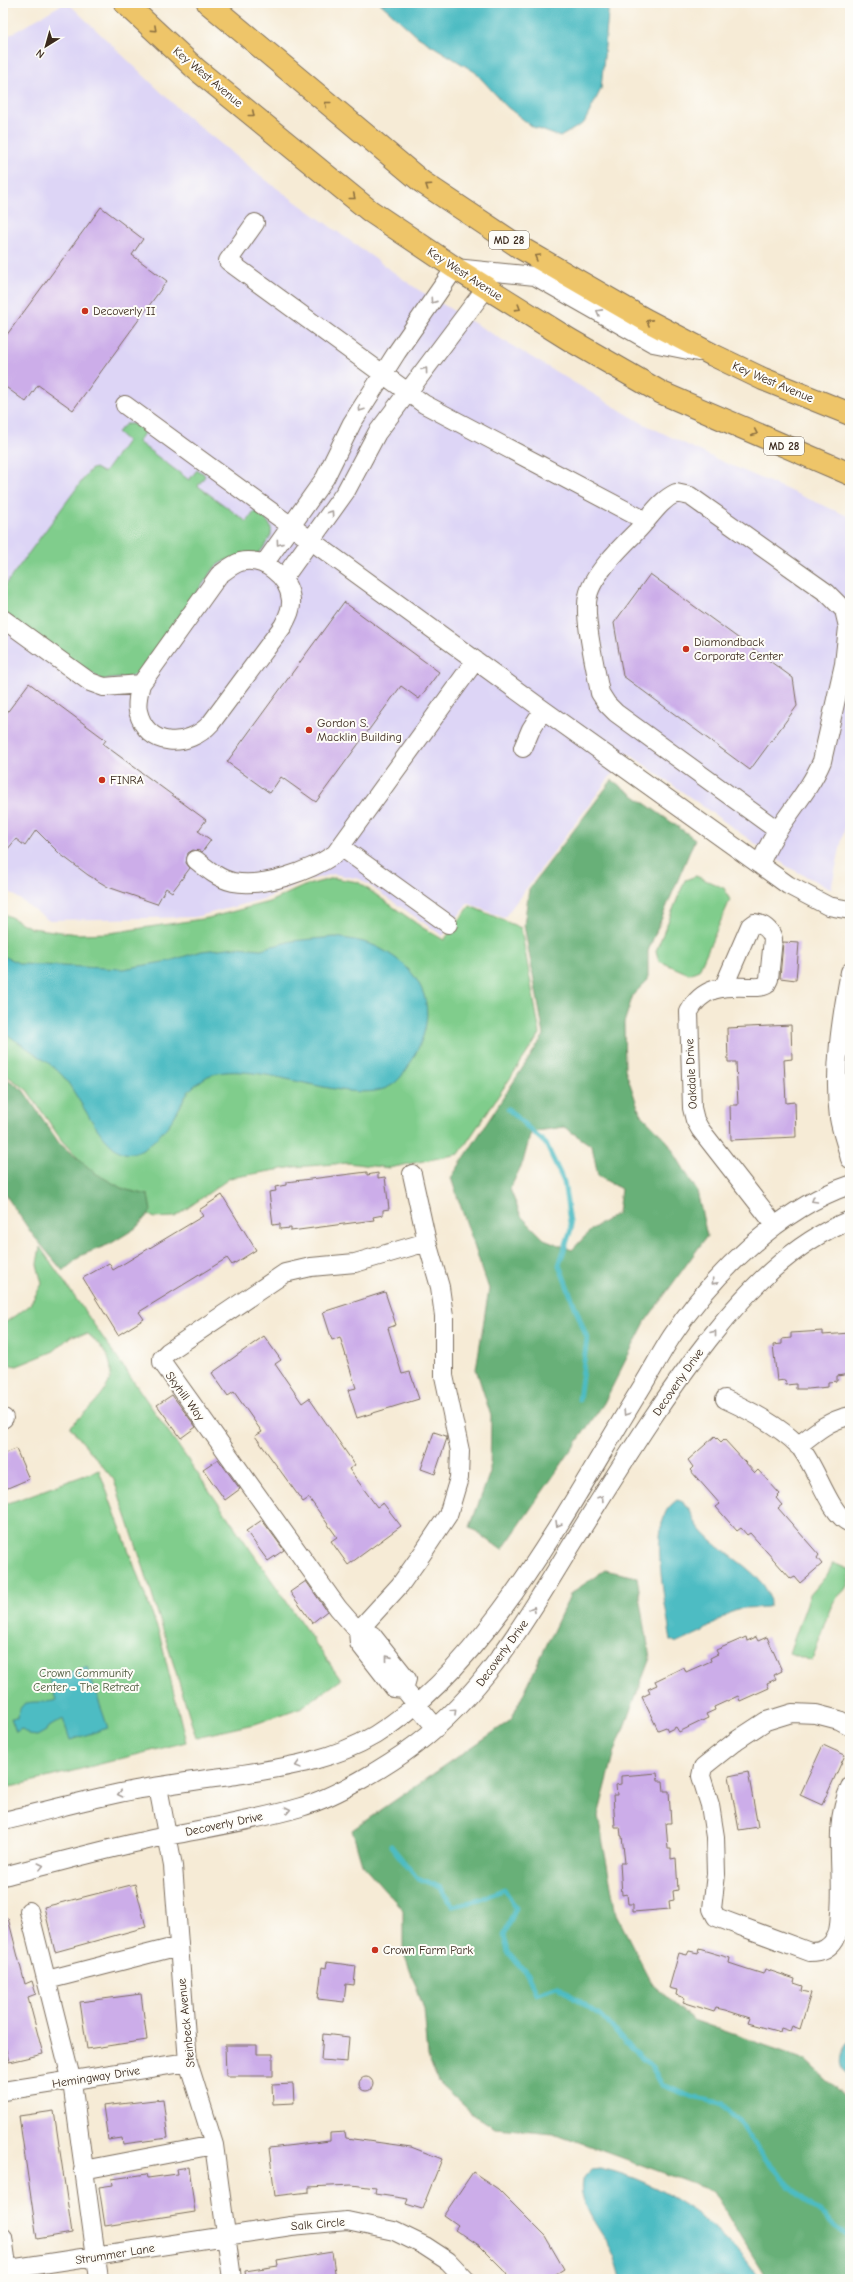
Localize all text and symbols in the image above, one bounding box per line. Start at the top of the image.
one-way arrow [149,25,157,32]
north arrow [26,26,66,66]
street label: Key West Avenue [170,44,246,110]
text: N [34,46,47,61]
one-way arrow [325,101,332,108]
one-way arrow [248,110,255,117]
one-way arrow [425,183,432,191]
one-way arrow [348,192,355,199]
road number: MD 28 [489,231,529,249]
street label: Key West Avenue [425,245,505,303]
one-way arrow [534,255,541,262]
one-way arrow [431,296,438,303]
place label: Decoverly II [93,304,156,318]
one-way arrow [514,304,521,311]
marker: Decoverly II [80,306,90,316]
one-way arrow [596,310,603,317]
one-way arrow [646,320,653,327]
street label: Key West Avenue [730,359,816,405]
one-way arrow [420,367,427,374]
one-way arrow [358,405,366,412]
one-way arrow [751,429,758,437]
road number: MD 28 [764,437,804,455]
one-way arrow [326,511,333,518]
one-way arrow [277,539,284,546]
place label: Diamondback Corporate Center [694,635,783,663]
marker: Diamondback Corporate Center [681,644,691,654]
place label: Gordon S. Macklin Building [317,716,402,744]
marker: Gordon S. Macklin Building [304,725,314,735]
place label: FINRA [110,773,144,787]
marker: FINRA [97,775,107,785]
street label: Oakdale Drive [682,1038,700,1110]
one-way arrow [811,1195,818,1203]
one-way arrow [711,1277,719,1285]
one-way arrow [709,1330,716,1337]
street label: Decoverly Drive [650,1346,706,1418]
street label: Skyhill Way [162,1369,208,1424]
one-way arrow [623,1409,631,1416]
one-way arrow [597,1495,604,1502]
one-way arrow [555,1520,563,1527]
one-way arrow [529,1606,536,1613]
street label: Decoverly Drive [473,1617,531,1689]
one-way arrow [386,1655,393,1662]
park label: Crown Community Center - The Retreat [33,1666,140,1694]
one-way arrow [449,1708,457,1716]
one-way arrow [294,1760,301,1769]
one-way arrow [117,1789,123,1797]
one-way arrow [285,1806,291,1814]
street label: Decoverly Drive [184,1809,264,1839]
one-way arrow [38,1863,44,1871]
place label: Crown Farm Park [383,1943,473,1957]
marker: Crown Farm Park [370,1945,380,1955]
street label: Steinbeck Avenue [174,1978,198,2068]
street label: Hemingway Drive [51,2063,141,2091]
street label: Salk Circle [290,2215,346,2233]
street label: Strummer Lane [74,2241,156,2267]

